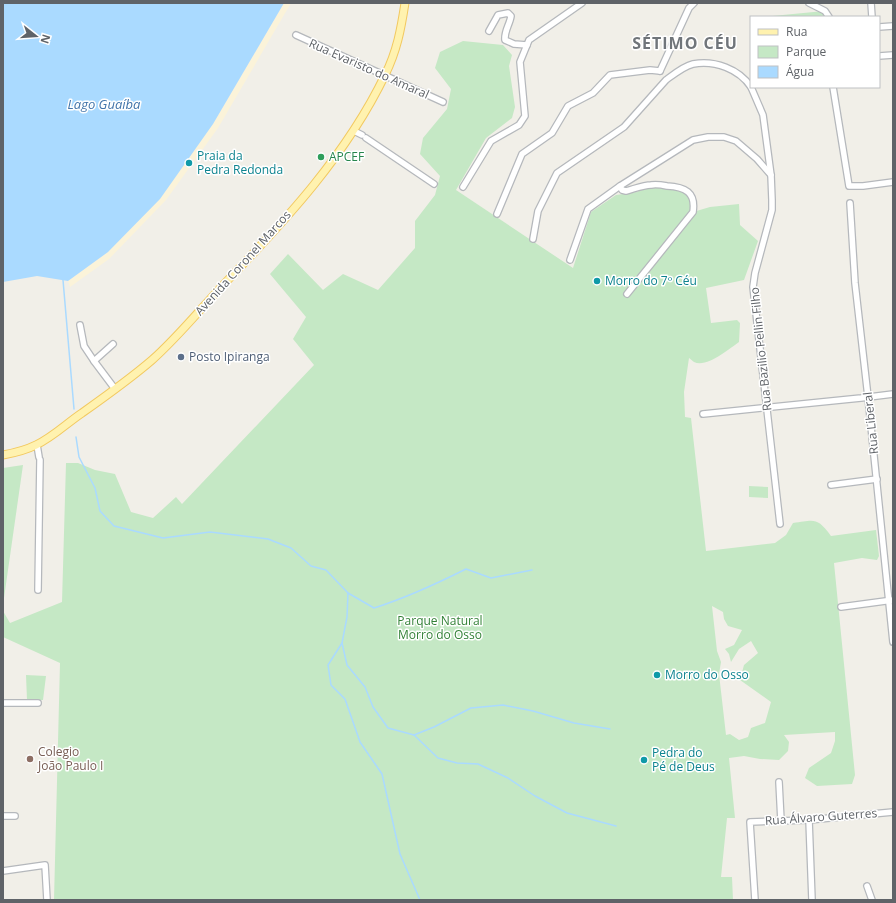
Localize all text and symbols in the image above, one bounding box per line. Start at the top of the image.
north arrow [16,16,56,56]
legend [750,16,880,88]
text: Rua [786,23,807,40]
district label: SÉTIMO CÉU [632,32,738,54]
text: N [38,33,55,46]
street label: Rua Evaristo do Amaral [306,34,432,103]
text: Parque [786,43,826,60]
text: Água [786,63,814,80]
water label: Lago Guaíba [68,95,141,113]
place label: Praia da Pedra Redonda [197,147,283,178]
place label: APCEF [329,148,364,165]
marker: APCEF [316,152,326,162]
marker: Praia da Pedra Redonda [184,158,194,168]
street label: Avenida Coronel Marcos [191,206,295,319]
place label: Morro do 7º Céu [605,272,697,289]
marker: Morro do 7º Céu [592,276,602,286]
street label: Rua Bazilio Pellin Filho [746,286,775,412]
place label: Posto Ipiranga [189,348,270,365]
marker: Posto Ipiranga [176,352,186,362]
street label: Rua Liberal [859,391,882,455]
park label: Parque Natural Morro do Osso [397,612,483,643]
place label: Morro do Osso [665,666,749,683]
marker: Morro do Osso [652,670,662,680]
place label: Colegio João Paulo I [37,743,103,774]
place label: Pedra do Pé de Deus [652,744,715,775]
marker: Colegio João Paulo I [25,754,35,764]
marker: Pedra do Pé de Deus [639,755,649,765]
street label: Rua Álvaro Guterres [764,804,878,829]

